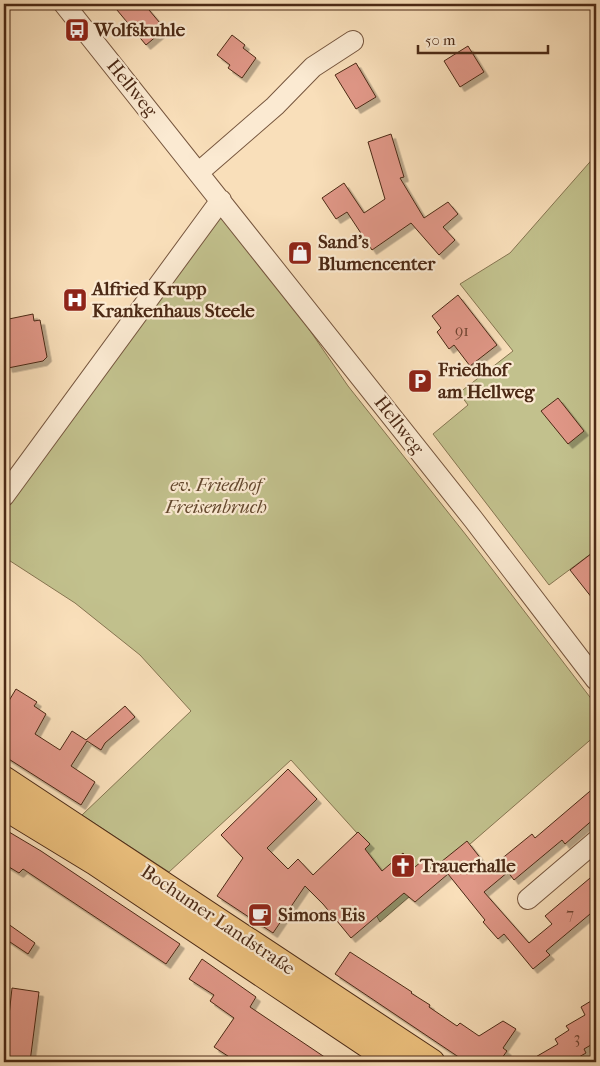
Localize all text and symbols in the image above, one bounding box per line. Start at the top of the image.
bus stop icon: Wolfskuhle [64,17,90,43]
place label: Wolfskuhle [93,19,186,41]
scale bar [418,22,548,54]
text: 50 m [425,31,456,49]
street label: Hellweg [102,55,162,122]
place label: Sand's Blumencenter [318,231,436,275]
shop icon: Sand's Blumencenter [287,240,313,266]
place label: Alfried Krupp Krankenhaus Steele [91,278,255,322]
hospital icon: Alfried Krupp Krankenhaus Steele [62,287,88,313]
house number: 91 [455,321,469,340]
place label: Friedhof am Hellweg [437,359,535,403]
parking icon: Friedhof am Hellweg [407,368,433,394]
street label: Hellweg [369,392,429,459]
park label: ev. Friedhof Freisenbruch [164,474,267,518]
church icon: Trauerhalle [390,853,416,879]
place label: Trauerhalle [419,855,516,877]
street label: Bochumer Landstraße [137,860,299,980]
cafe icon: Simons Eis [247,902,273,928]
place label: Simons Eis [278,904,365,926]
house number: 7 [566,904,574,923]
house number: 3 [574,1028,580,1047]

